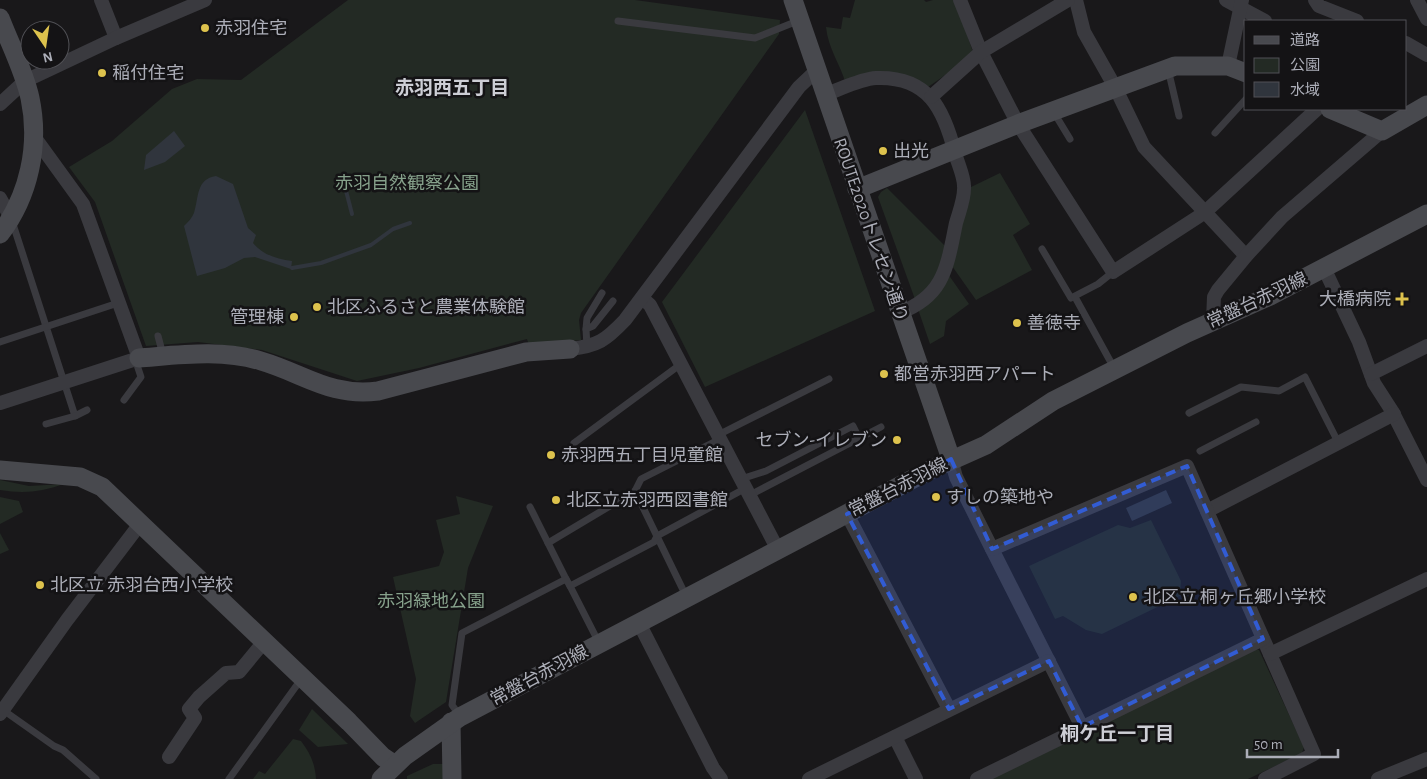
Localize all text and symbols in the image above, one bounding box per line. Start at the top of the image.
place label: 赤羽住宅 [215,19,287,38]
north arrow [20,20,70,70]
legend [1244,20,1407,110]
marker: 赤羽住宅 [199,22,211,34]
text: 道路 [1290,32,1320,48]
text: N [41,49,54,65]
text: 公園 [1290,57,1320,73]
place label: 稲付住宅 [112,63,184,83]
marker: 稲付住宅 [96,67,108,79]
district label: 赤羽西五丁目 [395,78,509,98]
text: 水域 [1290,82,1320,98]
street label: ROUTE2020トレセン通り [830,136,911,325]
place label: 出光 [893,142,929,161]
marker: 出光 [877,145,889,157]
park label: 赤羽自然観察公園 [335,173,479,193]
street label: 常盤台赤羽線 [1204,268,1310,332]
place label: 大橋病院 [1319,290,1391,309]
marker: 大橋病院 [1395,292,1409,306]
place label: 北区ふるさと農業体験館 [327,297,525,317]
marker: 北区ふるさと農業体験館 [311,301,323,313]
place label: 管理棟 [230,307,284,327]
marker: 管理棟 [288,311,300,323]
place label: 善徳寺 [1027,313,1081,333]
marker: 善徳寺 [1011,317,1023,329]
place label: 都営赤羽西アパート [894,364,1056,384]
marker: 都営赤羽西アパート [878,368,890,380]
place label: セブン-イレブン [755,430,887,450]
marker: セブン-イレブン [891,434,903,446]
place label: 赤羽西五丁目児童館 [561,446,723,465]
marker: 赤羽西五丁目児童館 [545,449,557,461]
street label: 常盤台赤羽線 [845,454,951,520]
place label: すしの築地や [946,487,1054,507]
place label: 北区立赤羽西図書館 [566,490,728,510]
marker: すしの築地や [930,491,942,503]
marker: 北区立赤羽西図書館 [550,494,562,506]
place label: 北区立 赤羽台西小学校 [50,575,233,595]
marker: 北区立 赤羽台西小学校 [34,579,46,591]
place label: 北区立 桐ヶ丘郷小学校 [1143,587,1326,607]
marker: 北区立 桐ヶ丘郷小学校 [1127,591,1139,603]
park label: 赤羽緑地公園 [377,592,485,611]
street label: 常盤台赤羽線 [487,641,591,709]
district label: 桐ケ丘一丁目 [1060,724,1174,744]
scale bar [1247,726,1338,758]
text: 50 m [1254,737,1283,752]

